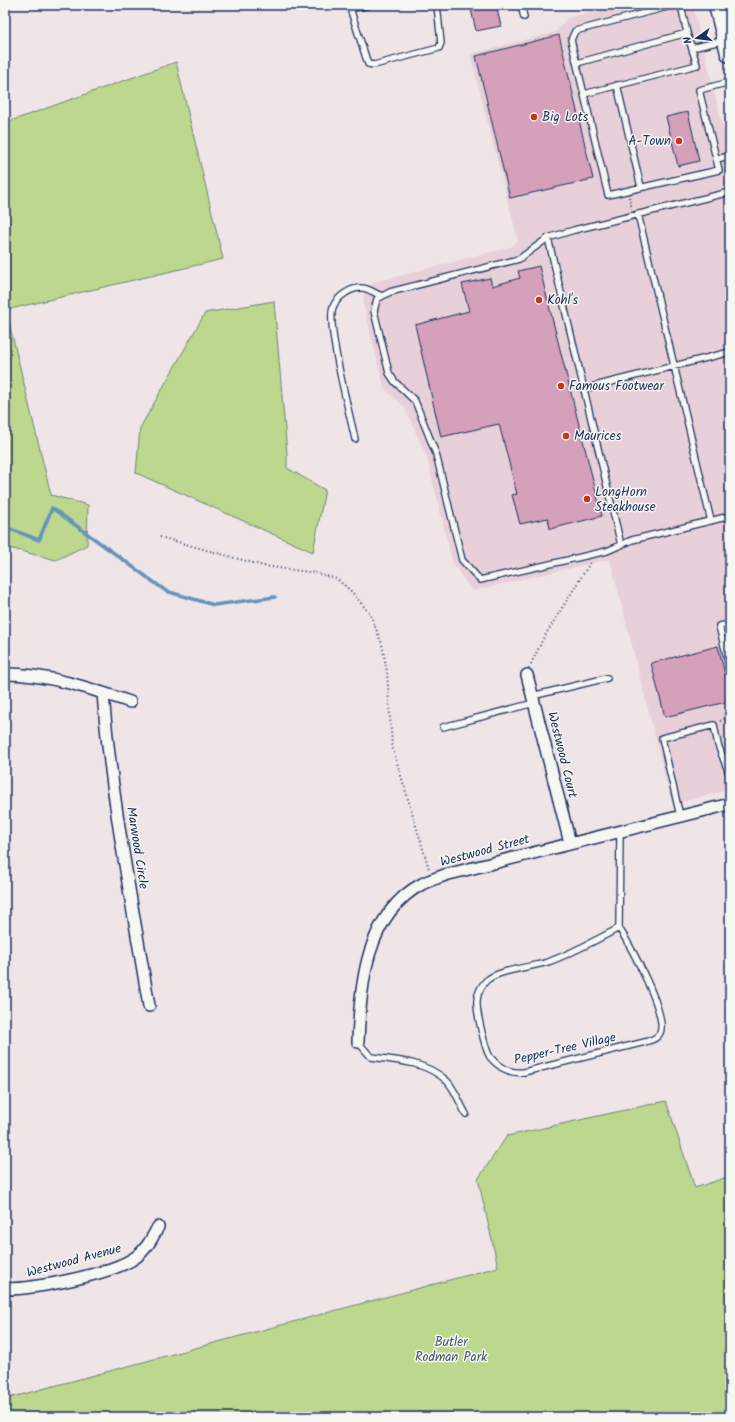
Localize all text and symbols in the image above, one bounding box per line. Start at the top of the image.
north arrow [677,18,717,58]
text: N [679,35,698,46]
place label: Big Lots [542,107,589,128]
marker: Big Lots [529,112,539,122]
place label: A-Town [629,131,671,152]
marker: A-Town [674,136,684,146]
place label: Kohl's [547,290,579,311]
marker: Kohl's [534,295,544,305]
place label: Famous Footwear [569,376,664,397]
marker: Famous Footwear [556,381,566,391]
place label: Maurices [574,426,622,447]
marker: Maurices [561,431,571,441]
place label: LongHorn Steakhouse [595,482,656,518]
marker: LongHorn Steakhouse [582,494,592,504]
street label: Westwood Court [541,710,583,801]
street label: Marwood Circle [120,805,154,891]
street label: Westwood Street [438,829,533,873]
street label: Pepper-Tree Village [512,1027,618,1071]
street label: Westwood Avenue [24,1238,124,1284]
park label: Butler Rodman Park [415,1332,488,1368]

